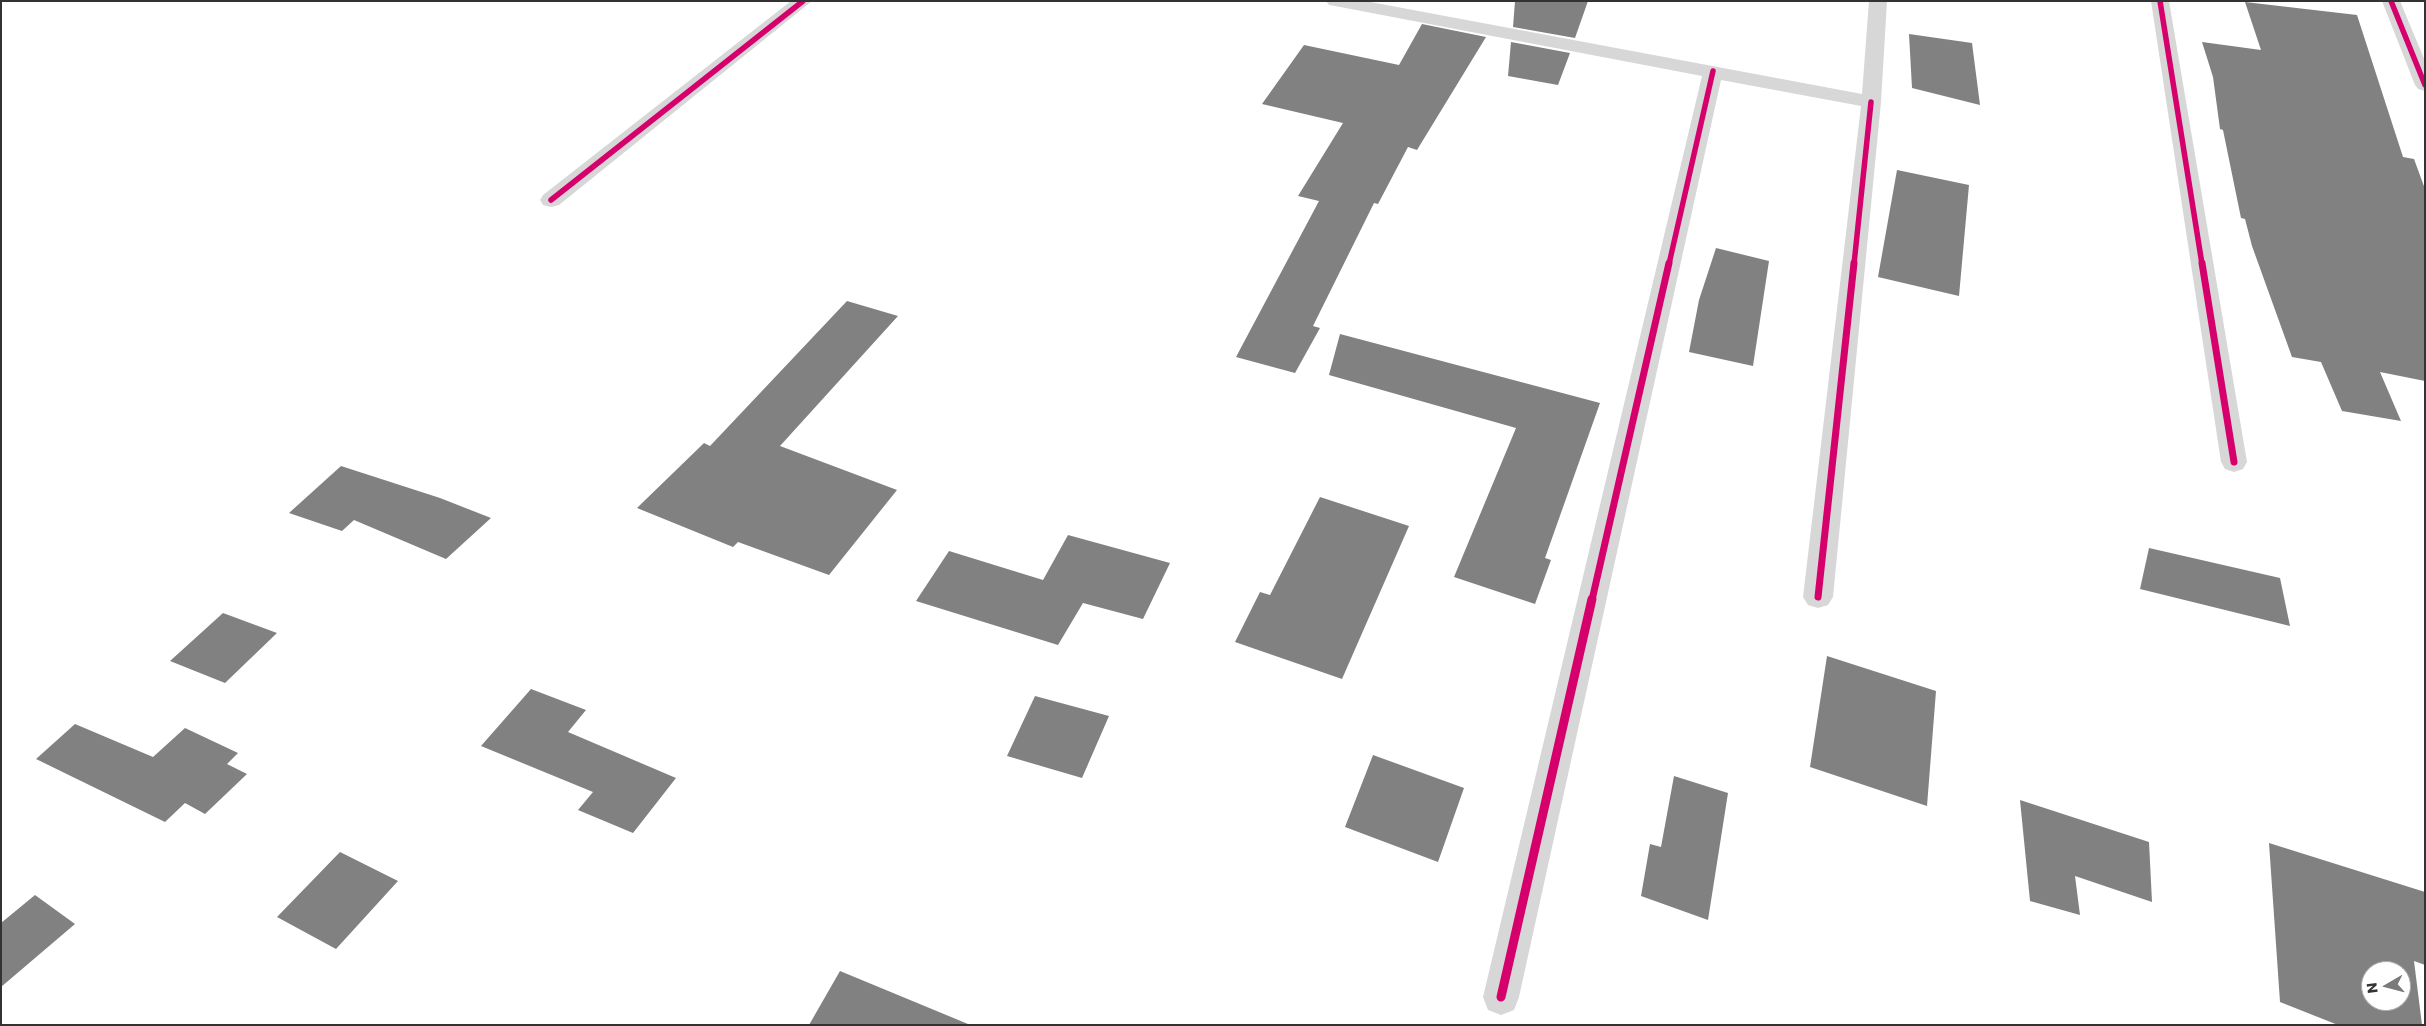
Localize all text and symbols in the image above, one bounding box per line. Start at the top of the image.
north arrow [2361,961,2411,1011]
text: N [2362,981,2383,995]

